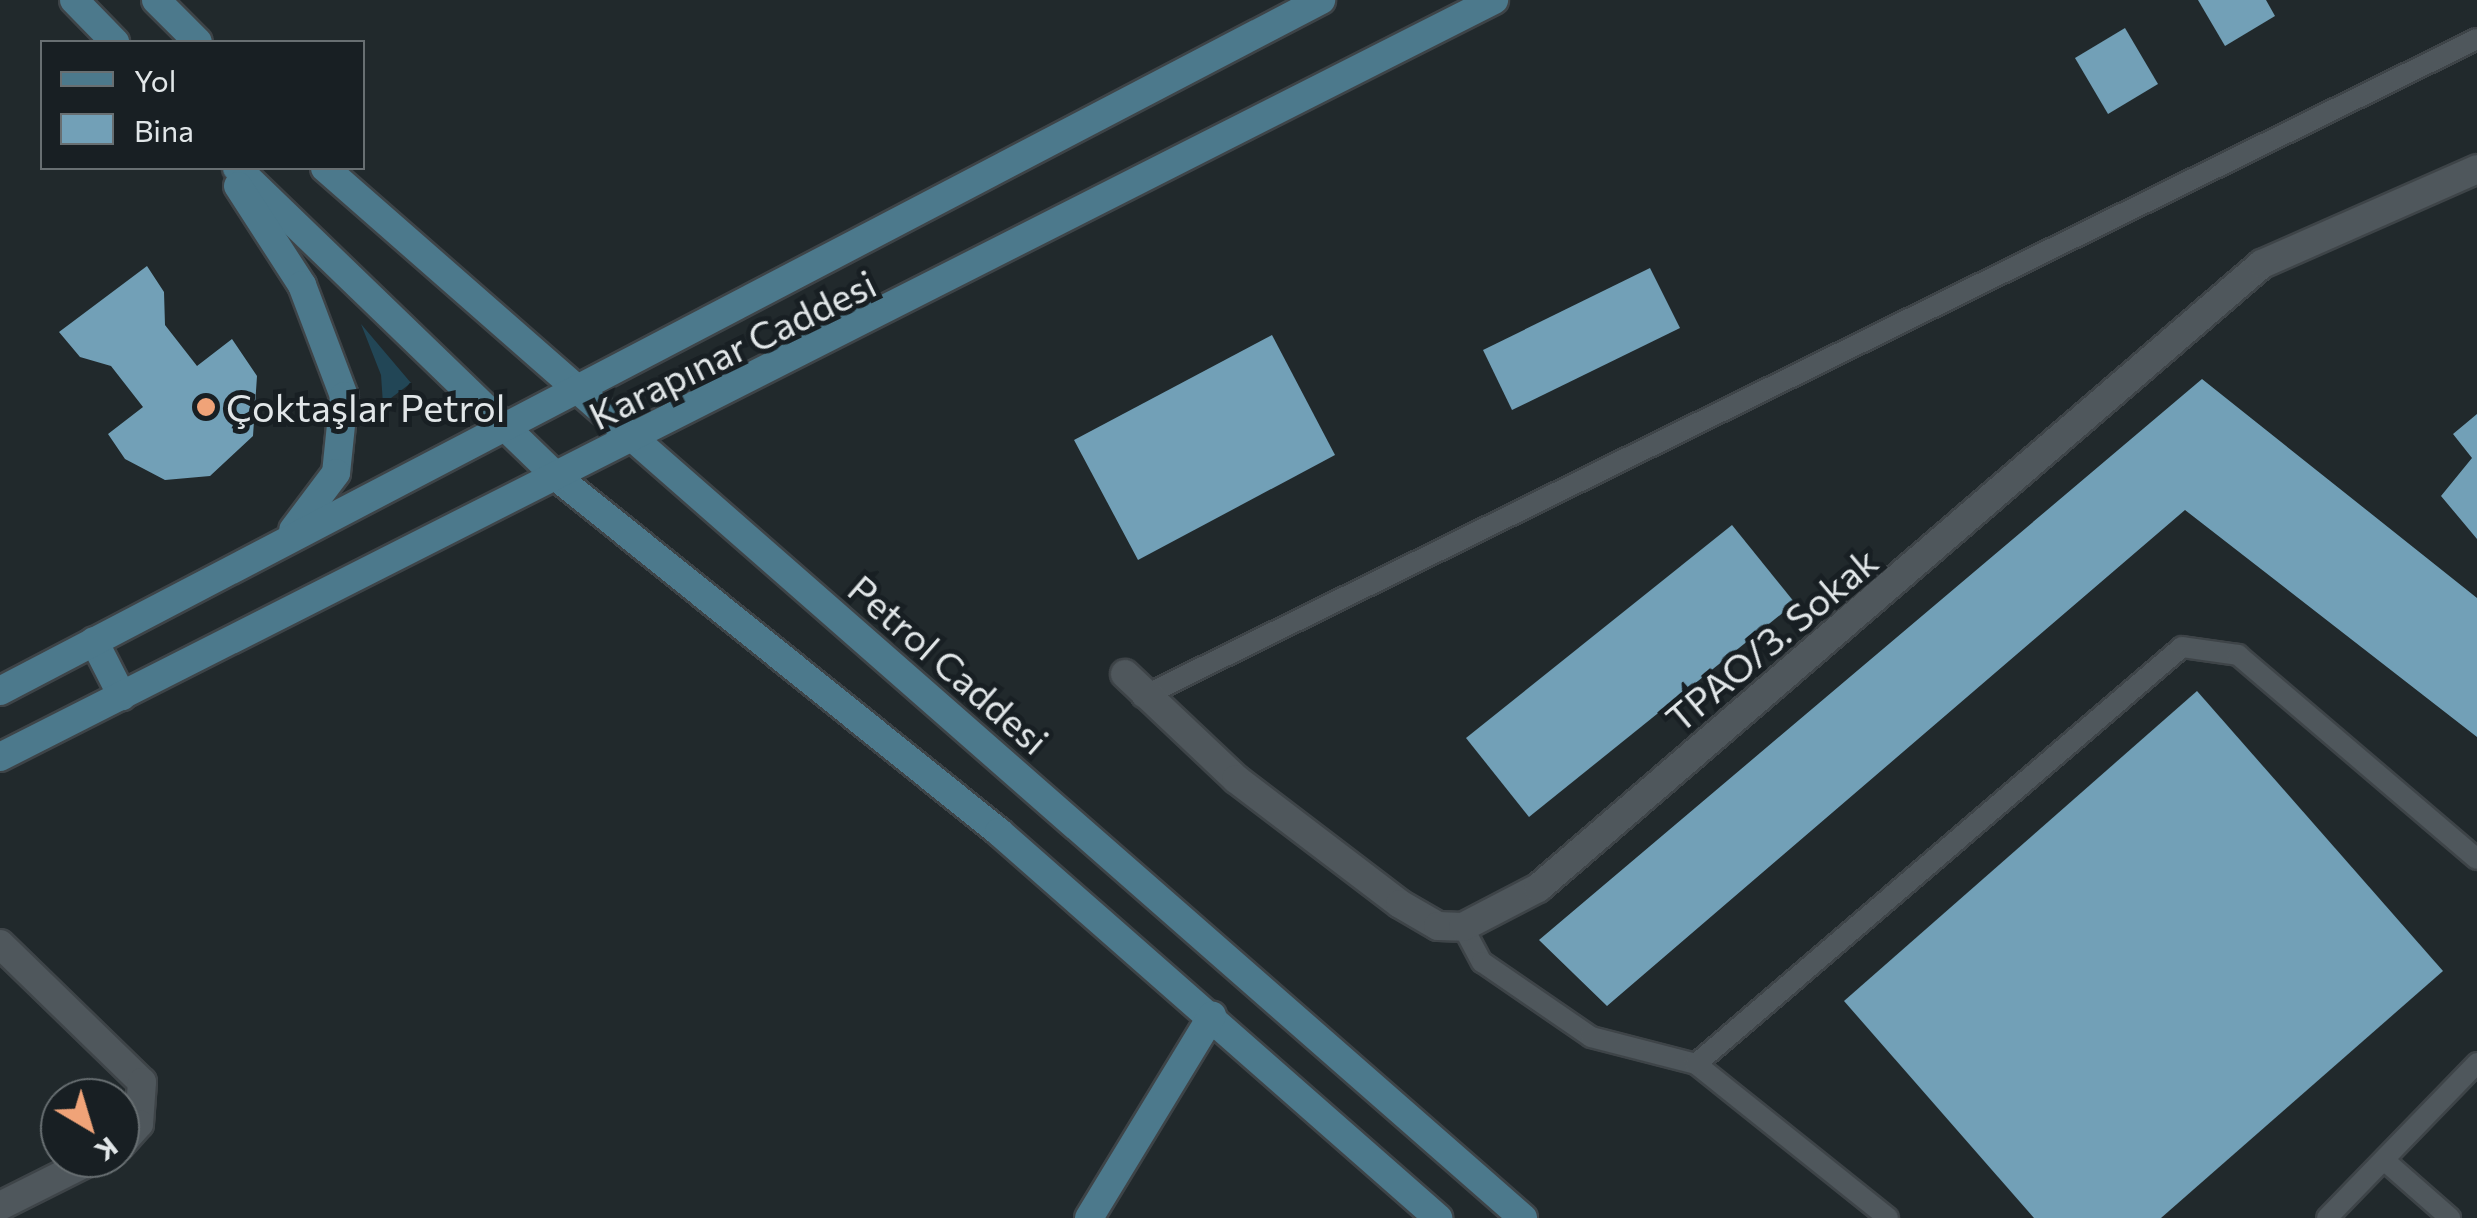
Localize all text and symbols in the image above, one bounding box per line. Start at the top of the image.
legend [40,40,365,170]
text: Yol [134,61,176,98]
text: Bina [134,111,194,148]
street label: Karapınar Caddesi [581,260,883,438]
place label: Çoktaşlar Petrol [226,384,505,430]
marker: Çoktaşlar Petrol [195,396,217,418]
street label: TPAO/3. Sokak [1656,537,1886,741]
street label: Petrol Caddesi [840,565,1058,763]
north arrow [40,1078,140,1178]
text: K [89,1131,125,1169]

